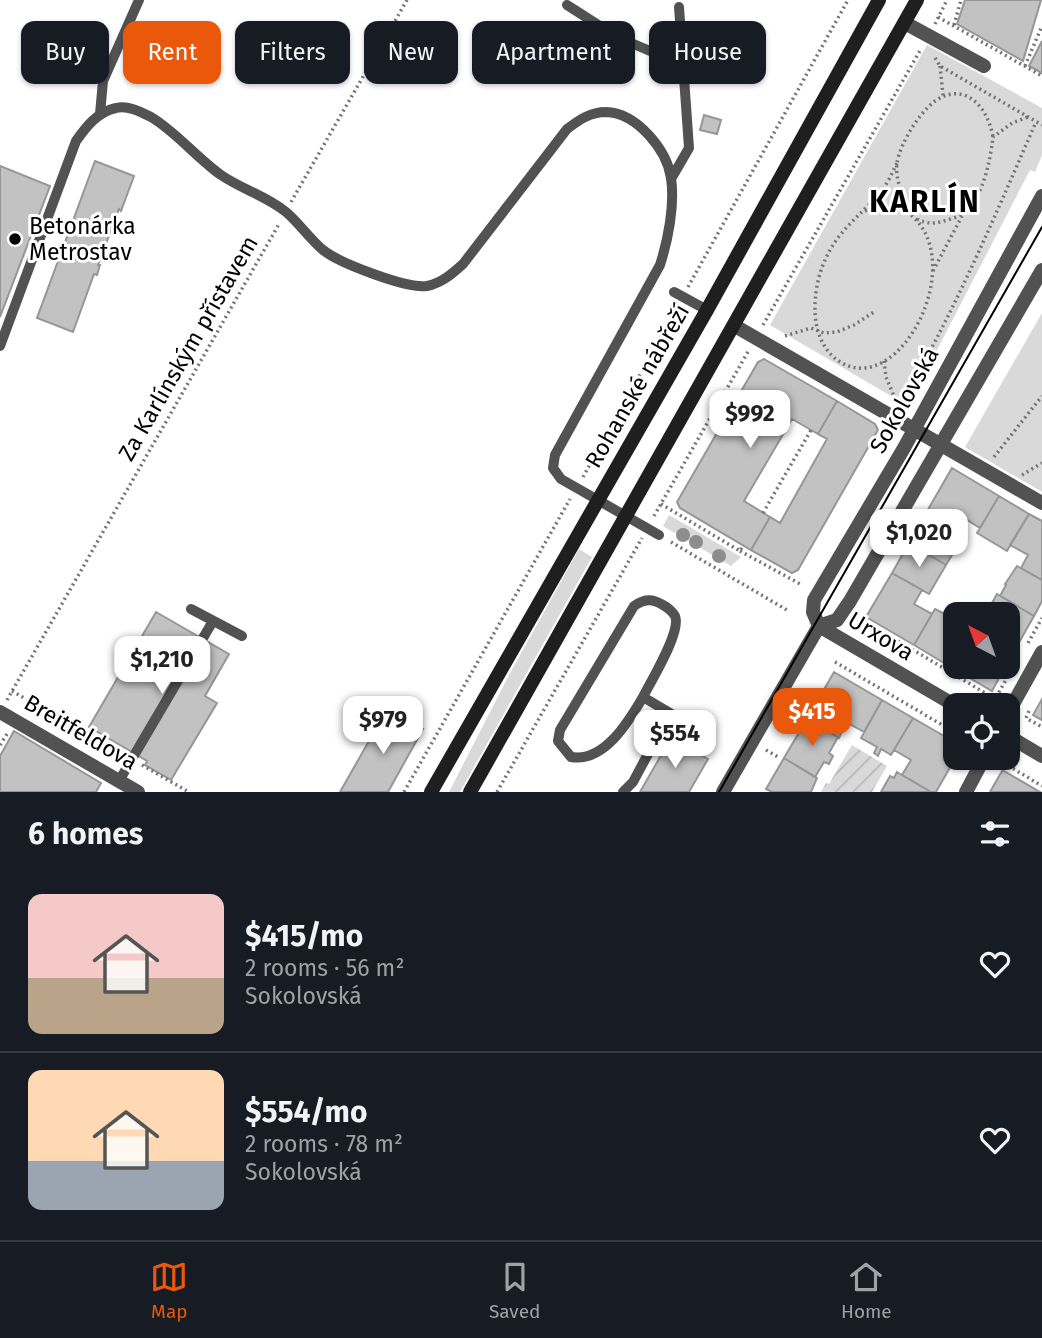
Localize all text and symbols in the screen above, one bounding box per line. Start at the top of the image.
chip: Buy [21,21,109,84]
chip: Rent [123,21,221,84]
chip: Filters [235,21,350,84]
chip: New [364,21,458,84]
chip: Apartment [472,21,635,84]
chip: House [649,21,766,84]
district label: KARLÍN [869,181,981,220]
place label: Betonárka Metrostav [29,212,136,266]
marker: Betonárka Metrostav [7,231,23,247]
street label: Za Karlínským přístavem [112,231,264,465]
street label: Rohanské nábřeží [579,299,695,473]
street label: Sokolovská [863,342,945,458]
pin: $992 [709,391,791,450]
text: $992 [725,399,775,427]
pin: $1,020 [862,510,976,569]
text: $1,020 [886,518,952,546]
north arrow [943,602,1020,679]
map controls [943,602,1020,770]
street label: Urxova [843,605,919,667]
pin: $1,210 [105,636,219,696]
text: $1,210 [130,645,194,673]
street label: Breitfeldova [19,688,143,776]
pin: $415 [771,688,853,748]
button: locate [943,693,1020,770]
pin: $979 [342,696,424,756]
text: $415 [789,697,835,725]
text: $979 [359,705,407,733]
pin: $554 [634,710,716,770]
text: $554 [650,719,700,747]
icon: filters [976,815,1014,853]
text: 6 homes [28,816,143,852]
text: $415/mo [245,918,363,954]
icon: home [84,922,168,1006]
icon: heart [976,945,1014,983]
text: 2 rooms · 56 m² [245,954,404,982]
text: Sokolovská [245,982,362,1010]
text: $554/mo [245,1094,367,1130]
icon: home [84,1098,168,1182]
icon: heart [976,1121,1014,1159]
text: 2 rooms · 78 m² [245,1130,403,1158]
text: Sokolovská [245,1158,362,1186]
tab: Map [150,1258,188,1323]
tab: Saved [489,1258,540,1323]
tab: Home [841,1258,892,1323]

